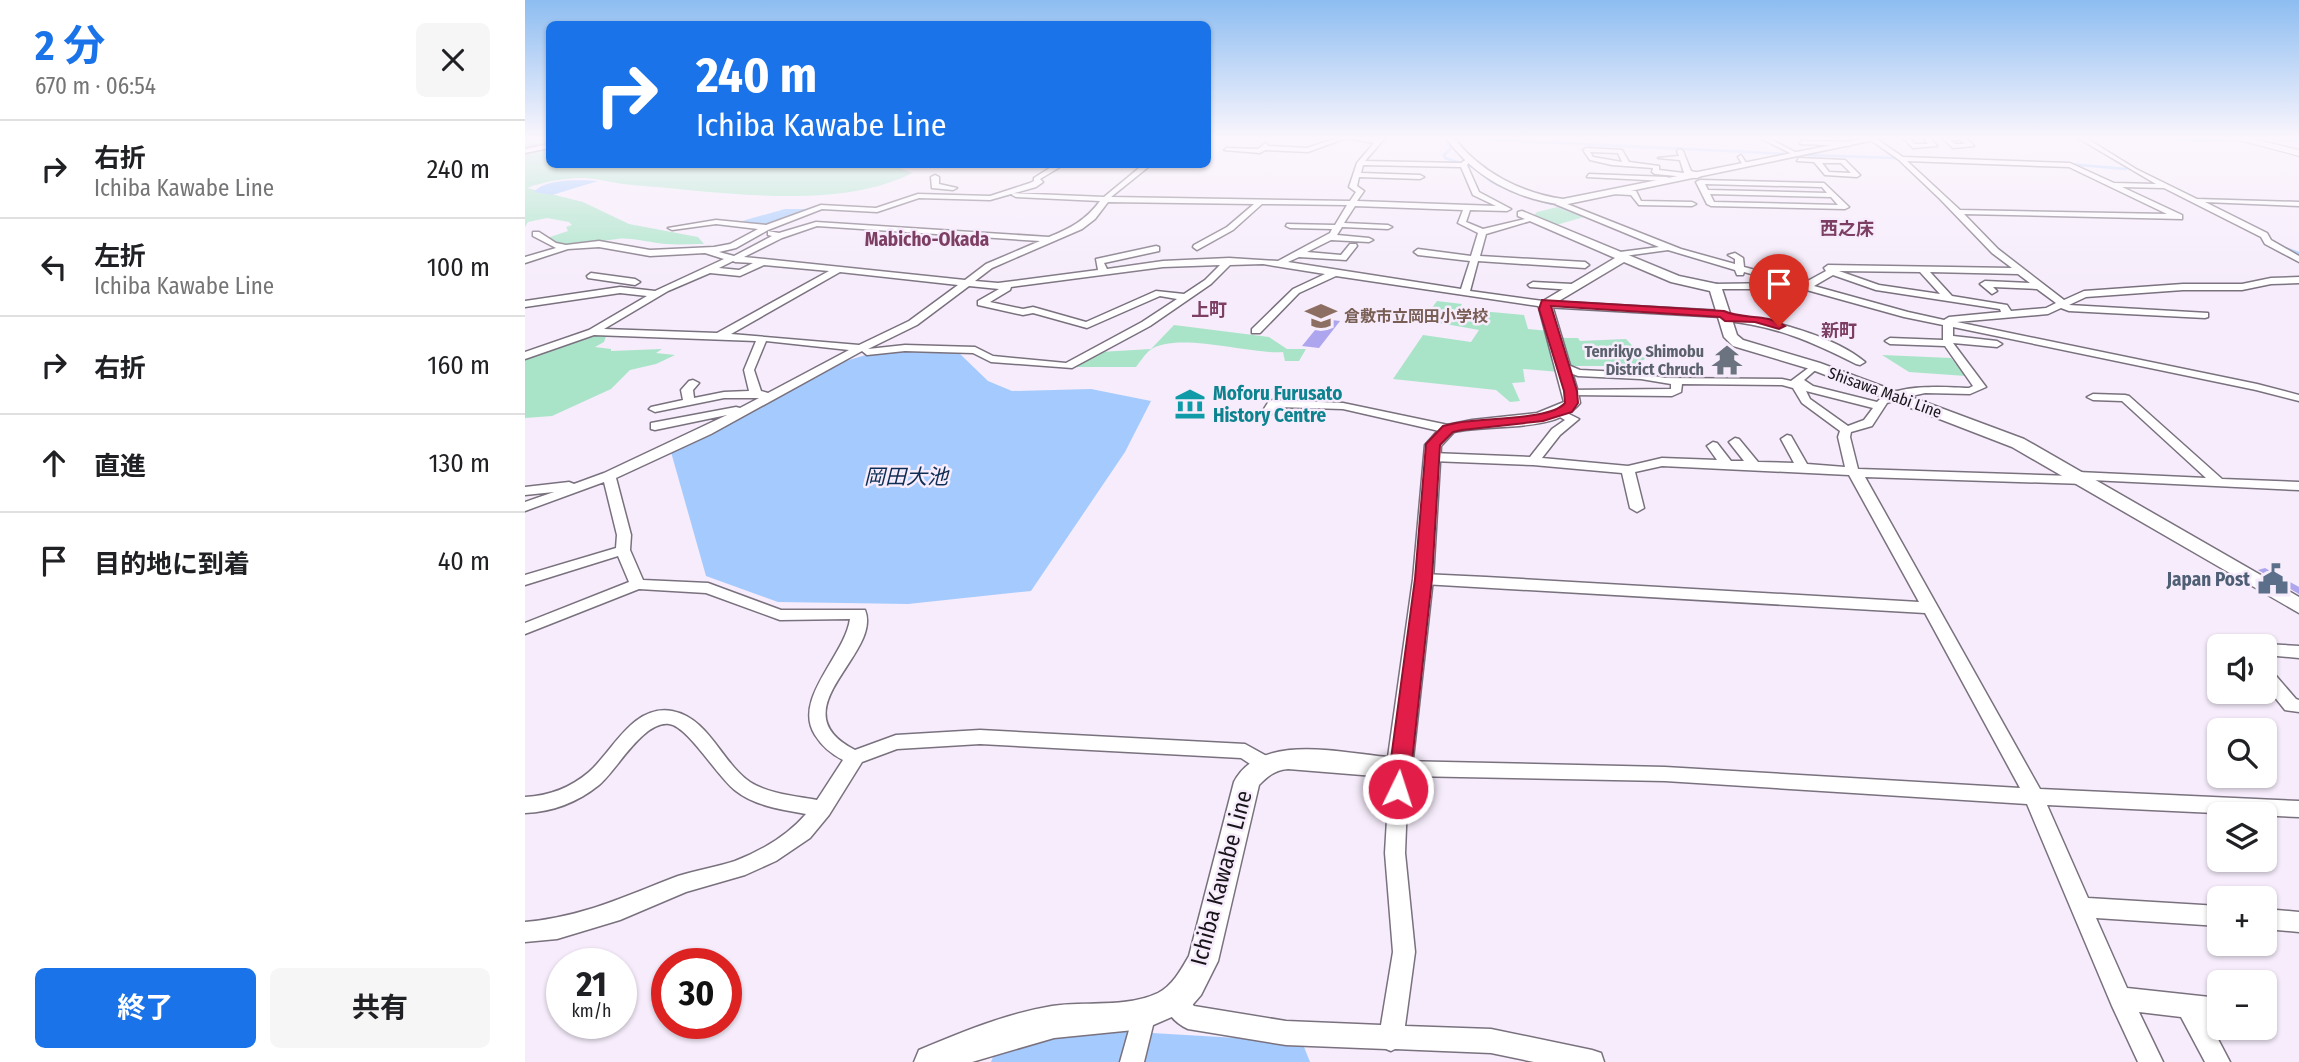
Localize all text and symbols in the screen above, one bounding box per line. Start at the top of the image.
text: 2 分 [35,21,105,71]
button: close [416,23,490,97]
text: 240 m [696,46,817,105]
icon: right [581,49,672,140]
text: 670 m · 06:54 [35,72,156,100]
text: Ichiba Kawabe Line [696,106,947,144]
text: 右折 [94,143,146,174]
icon: right [35,150,73,188]
text: 240 m [427,154,490,185]
text: Ichiba Kawabe Line [94,174,274,202]
district label: 西之床 [1820,218,1874,240]
district label: Mabicho-Okada [865,228,989,251]
text: 左折 [94,241,146,272]
icon: left [35,248,73,286]
text: 100 m [427,252,490,283]
pin [1749,254,1809,326]
icon: arrive [1760,265,1798,303]
text: Ichiba Kawabe Line [94,272,274,300]
district label: 上町 [1191,299,1227,321]
school or university icon: 倉敷市立岡田小学校 [1304,299,1338,333]
place label: 倉敷市立岡田小学校 [1344,307,1488,326]
district label: 新町 [1821,320,1857,342]
place label: Tenrikyo Shimobu District Chruch [1584,342,1704,379]
temple icon: Tenrikyo Shimobu District Chruch [1710,343,1744,377]
icon: right [35,346,73,384]
text: 160 m [427,350,490,381]
text: 右折 [94,353,146,384]
street label: Shisawa Mabi Line [1825,363,1944,422]
place label: Moforu Furusato History Centre [1213,382,1342,427]
museum icon: Moforu Furusato History Centre [1173,387,1207,421]
icon: ahead [35,444,73,482]
text: 130 m [428,448,490,479]
text: 直進 [94,451,146,482]
water label: 岡田大池 [864,464,950,490]
icon: arrive [35,542,73,580]
text: 40 m [438,546,490,577]
text: 目的地に到着 [94,549,250,580]
public building icon: Japan Post [2256,562,2290,596]
place label: Japan Post [2166,568,2250,591]
map controls [2207,634,2277,1040]
button: sound [2207,634,2277,704]
button: search [2207,718,2277,788]
position arrow [1361,752,1435,826]
street label: Ichiba Kawabe Line [1184,787,1258,969]
button: layers [2207,802,2277,872]
button: + [2207,886,2277,956]
speed limit sign: 30 [651,948,742,1039]
text: 21 [576,963,607,1005]
button: 終了 [35,968,256,1048]
button: 共有 [270,968,490,1048]
button: − [2207,970,2277,1040]
text: km/h [571,1000,612,1022]

